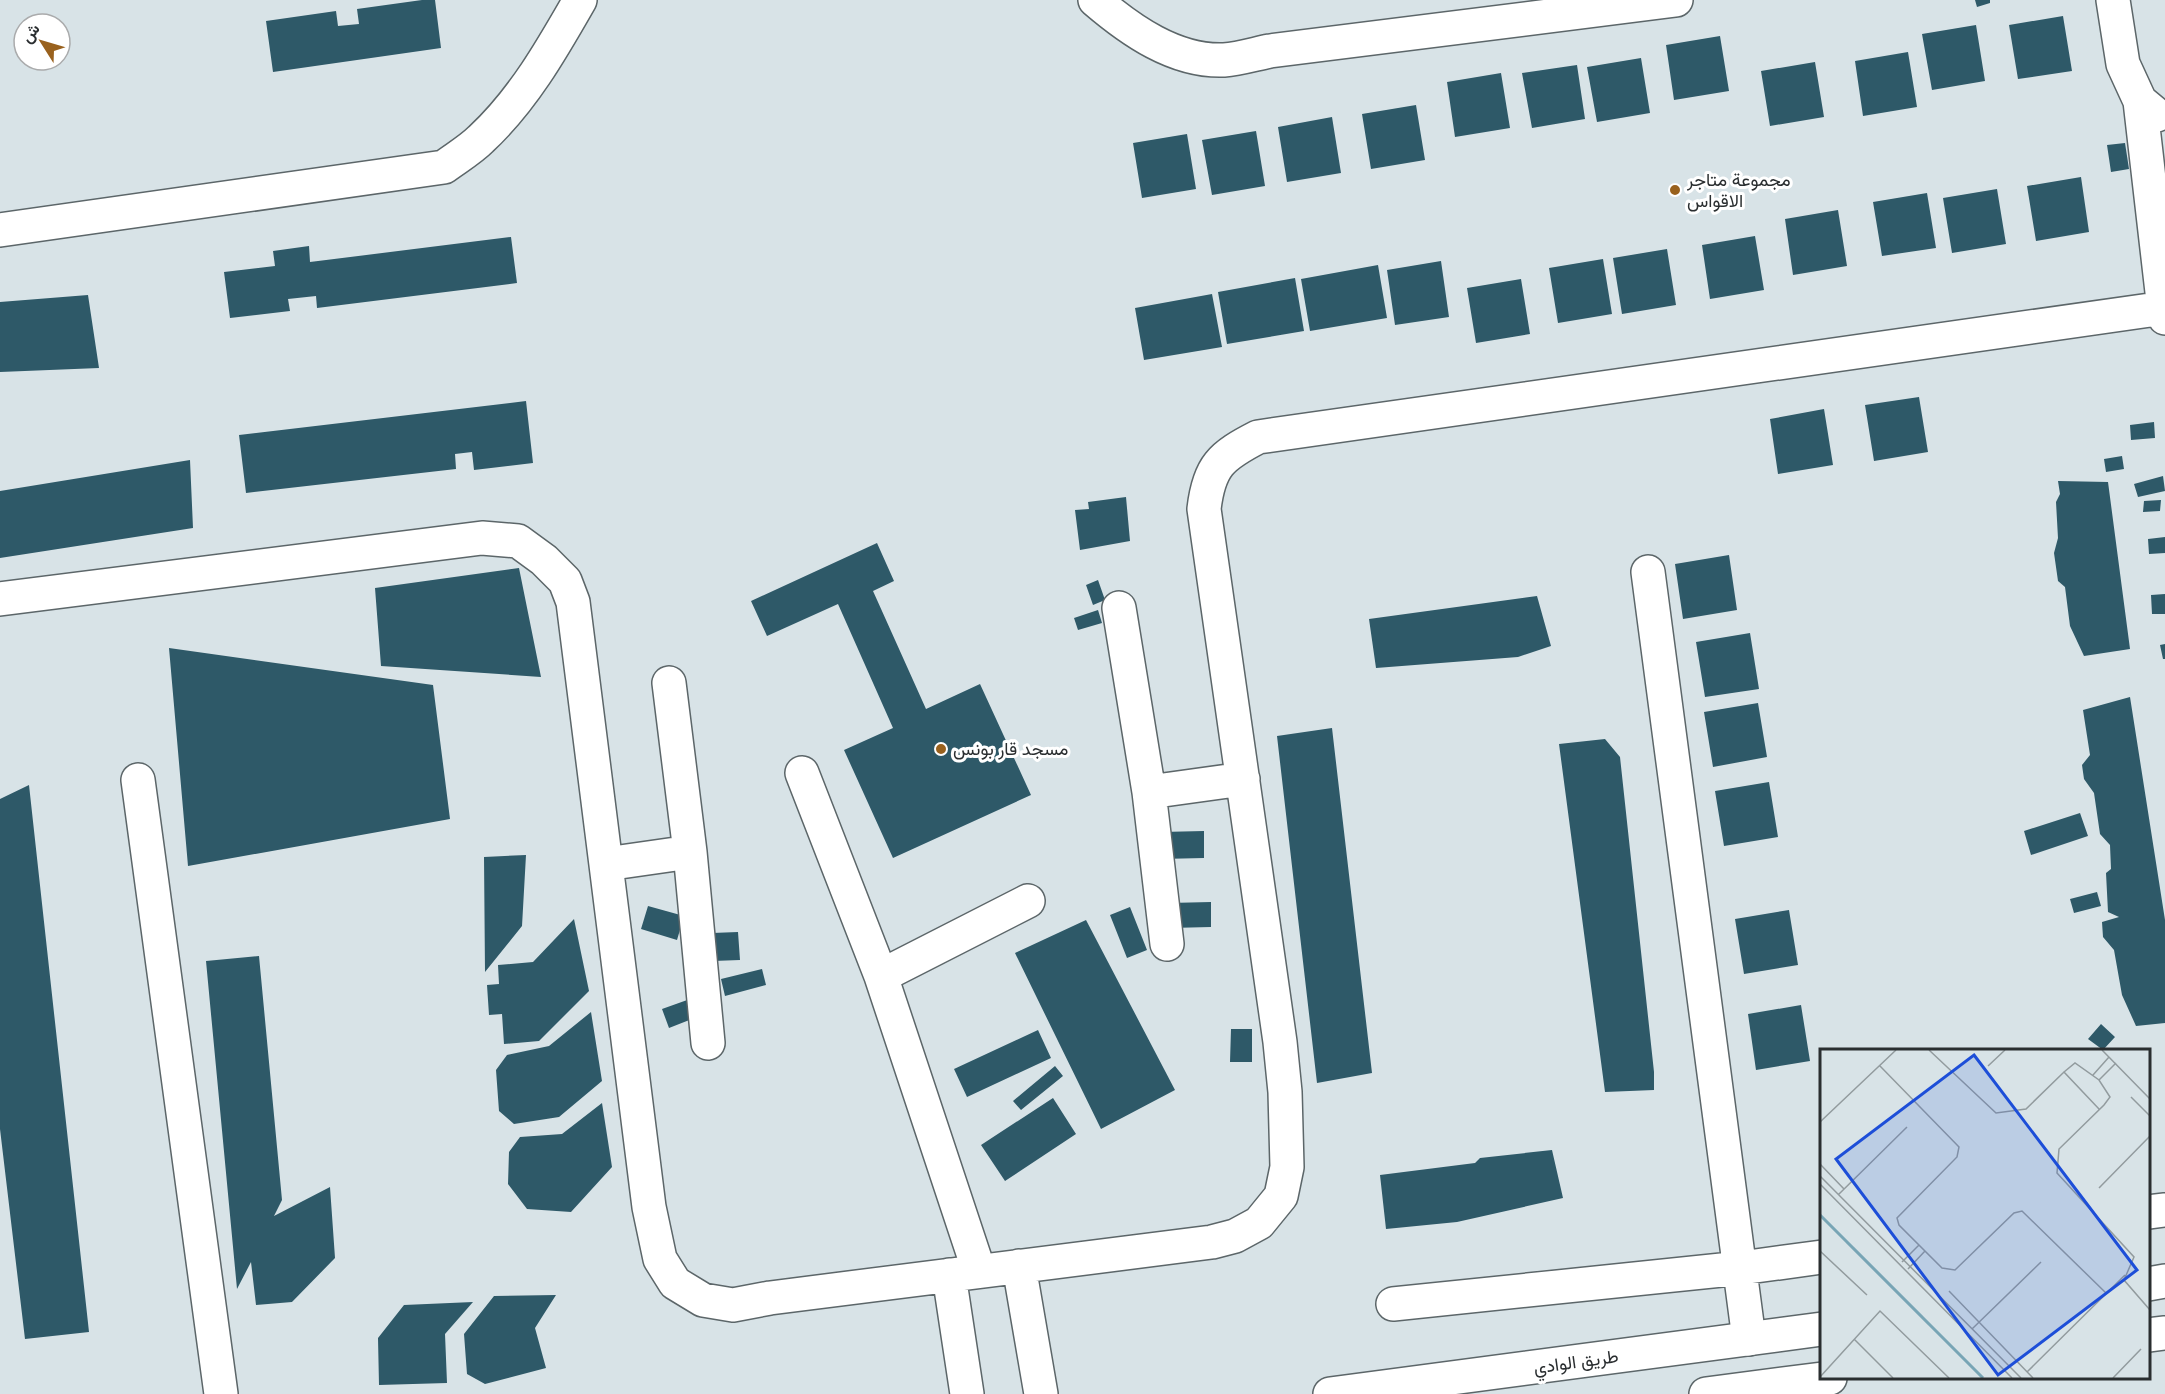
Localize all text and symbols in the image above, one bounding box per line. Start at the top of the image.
north arrow [12,12,72,72]
text: ش [15,19,46,48]
place label: مجموعة متاجر الاقواس [1686,167,1791,215]
marker: مجموعة متاجر الاقواس [1668,183,1682,197]
place label: مسجد قار بونس [953,736,1068,763]
marker: مسجد قار بونس [934,742,948,756]
inset map [1820,1049,2150,1379]
street label: طريق الوادي [1532,1343,1620,1383]

